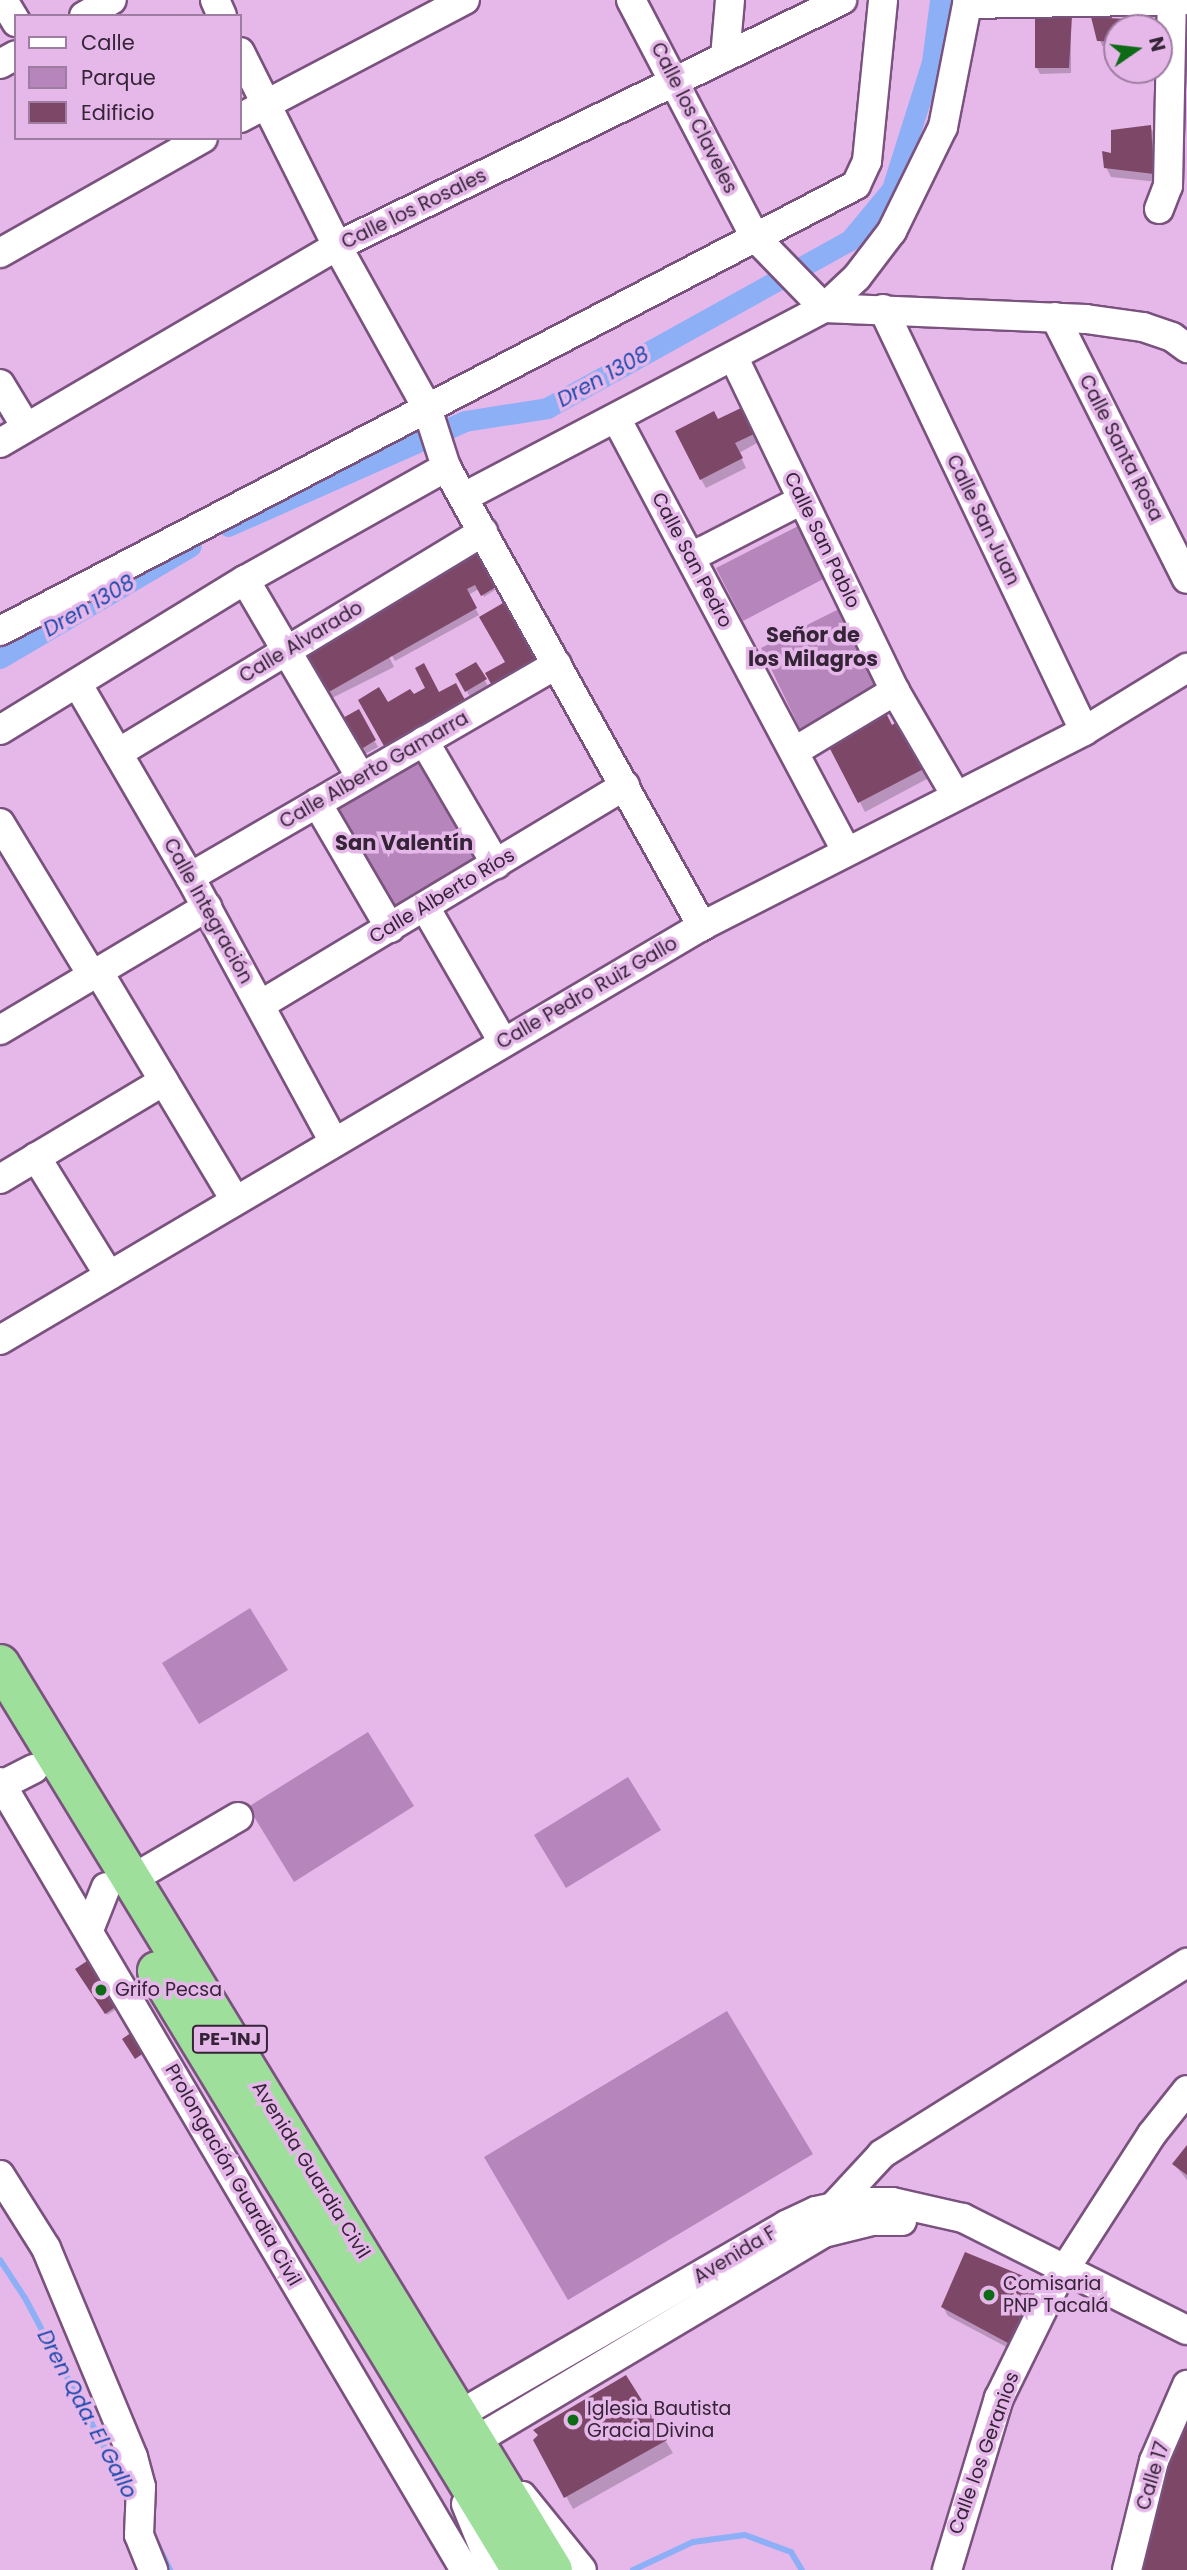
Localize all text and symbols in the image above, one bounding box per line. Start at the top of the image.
legend [14,14,242,140]
north arrow [1103,14,1173,84]
text: Calle [81,28,135,57]
text: N [1142,34,1172,54]
street label: Calle los Claveles [646,39,742,197]
text: Parque [81,63,156,92]
text: Edificio [81,98,155,127]
street label: Calle los Rosales [338,164,490,254]
water label: Dren 1308 [553,342,653,412]
street label: Calle Santa Rosa [1074,371,1168,525]
street label: Calle San Juan [942,451,1024,589]
street label: Calle San Pablo [779,468,865,612]
street label: Calle San Pedro [647,489,737,631]
water label: Dren 1308 [39,570,139,642]
street label: Calle Alvarado [235,596,367,688]
district label: Señor de los Milagros [748,622,878,672]
street label: Calle Alberto Gamarra [276,707,472,833]
district label: San Valentín [335,830,473,856]
street label: Calle Integración [159,834,257,988]
street label: Calle Alberto Ríos [365,844,519,948]
street label: Calle Pedro Ruiz Gallo [493,932,681,1054]
place label: Grifo Pecsa [115,1979,222,2001]
marker: Grifo Pecsa [93,1982,109,1998]
road number: PE-1NJ [191,2024,268,2054]
street label: Prolongación Guardia Civil [160,2060,306,2290]
street label: Avenida Guardia Civil [247,2077,375,2263]
street label: Avenida F [690,2221,780,2289]
place label: Comisaria PNP Tacalá [1003,2273,1108,2317]
marker: Comisaria PNP Tacalá [981,2287,997,2303]
water label: Dren Qda. El Gallo [32,2325,142,2503]
street label: Calle los Geranios [944,2369,1024,2537]
place label: Iglesia Bautista Gracia Divina [587,2398,731,2442]
marker: Iglesia Bautista Gracia Divina [565,2412,581,2428]
street label: Calle 17 [1132,2439,1174,2513]

